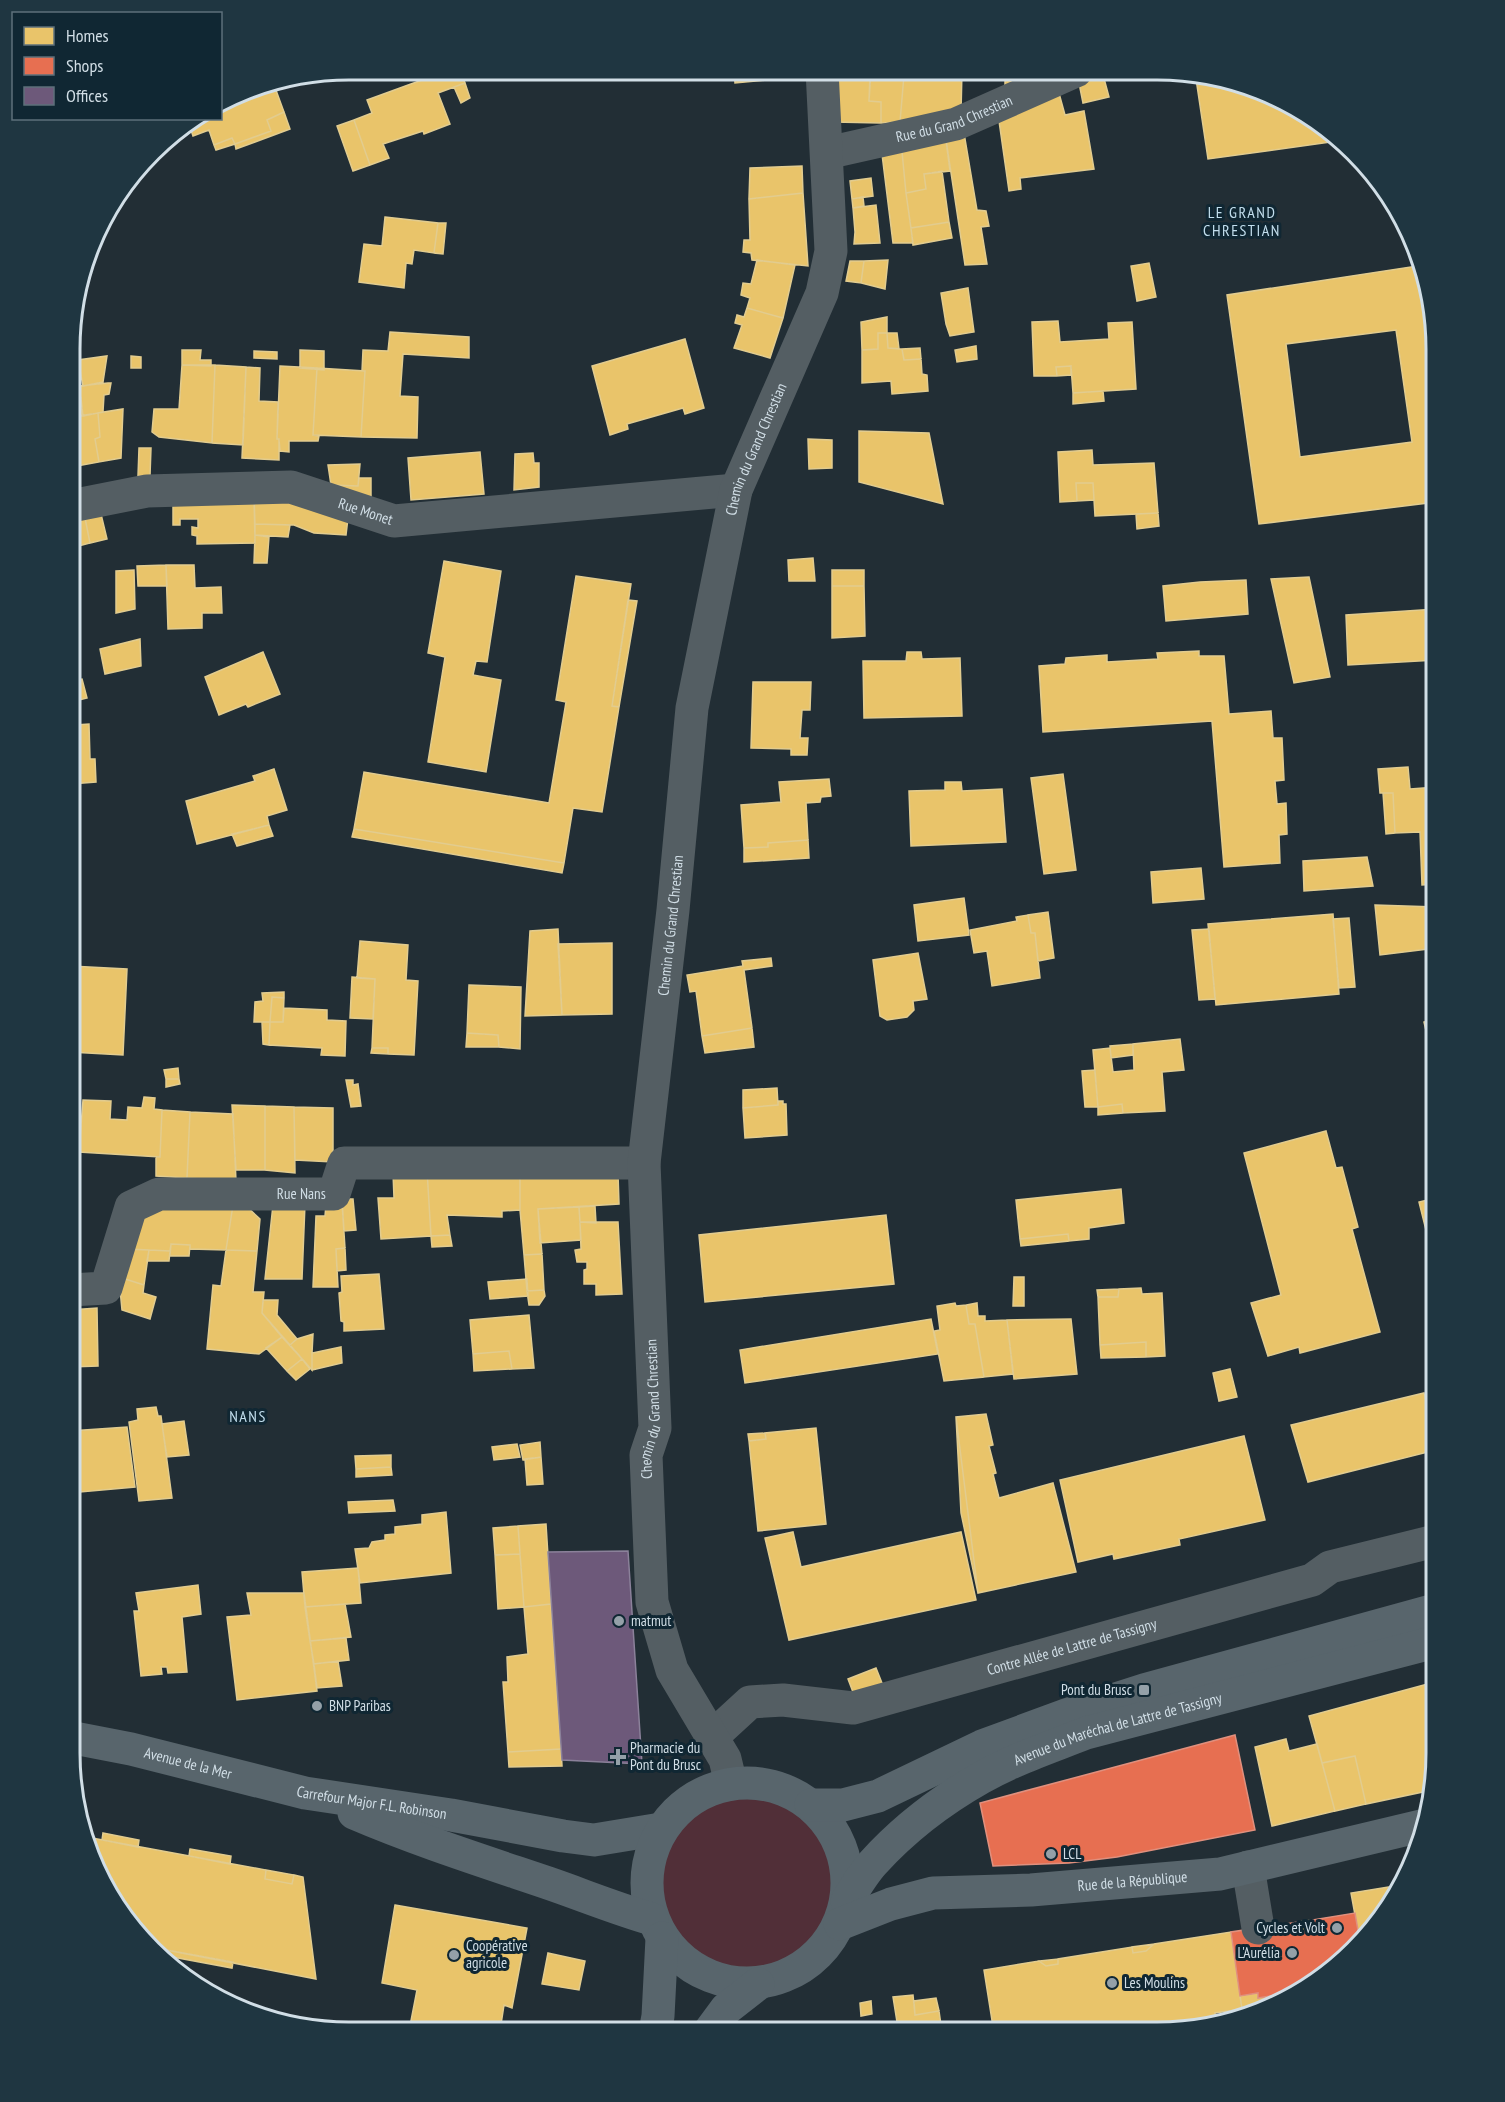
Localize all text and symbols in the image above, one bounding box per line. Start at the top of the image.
legend [12,12,222,120]
text: Homes [66,24,109,47]
text: Shops [66,54,103,77]
text: Offices [66,84,108,107]
street label: Rue du Grand Chrestian [894,90,1015,146]
district label: LE GRAND CHRESTIAN [1203,202,1281,240]
street label: Chemin du Grand Chrestian [721,380,791,517]
street label: Rue Monet [336,493,395,529]
street label: Chemin du Grand Chrestian [653,854,687,997]
street label: Rue Nans [277,1184,326,1203]
street label: Chemin du Grand Chrestian [635,1339,665,1479]
district label: NANS [229,1406,267,1426]
place label: matmut [631,1611,671,1630]
marker: matmut [612,1614,626,1628]
street label: Contre Allée de Lattre de Tassigny [985,1614,1159,1679]
place label: Pont du Brusc [1061,1680,1133,1699]
marker: Pont du Brusc [1137,1683,1151,1697]
street label: Avenue du Maréchal de Lattre de Tassigny [1011,1688,1224,1769]
place label: BNP Paribas [329,1696,391,1715]
marker: BNP Paribas [310,1699,324,1713]
place label: Pharmacie du Pont du Brusc [630,1738,702,1774]
street label: Avenue de la Mer [142,1743,235,1783]
marker: Pharmacie du Pont du Brusc [611,1750,625,1764]
street label: Carrefour Major F.L. Robinson [295,1781,448,1823]
place label: LCL [1063,1844,1082,1863]
marker: LCL [1044,1847,1058,1861]
street label: Rue de la République [1077,1867,1188,1895]
place label: Cycles et Volt [1256,1918,1325,1937]
marker: Cycles et Volt [1330,1921,1344,1935]
place label: Coopérative agricole [466,1936,528,1972]
place label: L'Aurélia [1237,1943,1280,1962]
marker: L'Aurélia [1285,1946,1299,1960]
marker: Coopérative agricole [447,1948,461,1962]
place label: Les Moulins [1124,1973,1185,1992]
marker: Les Moulins [1105,1976,1119,1990]

